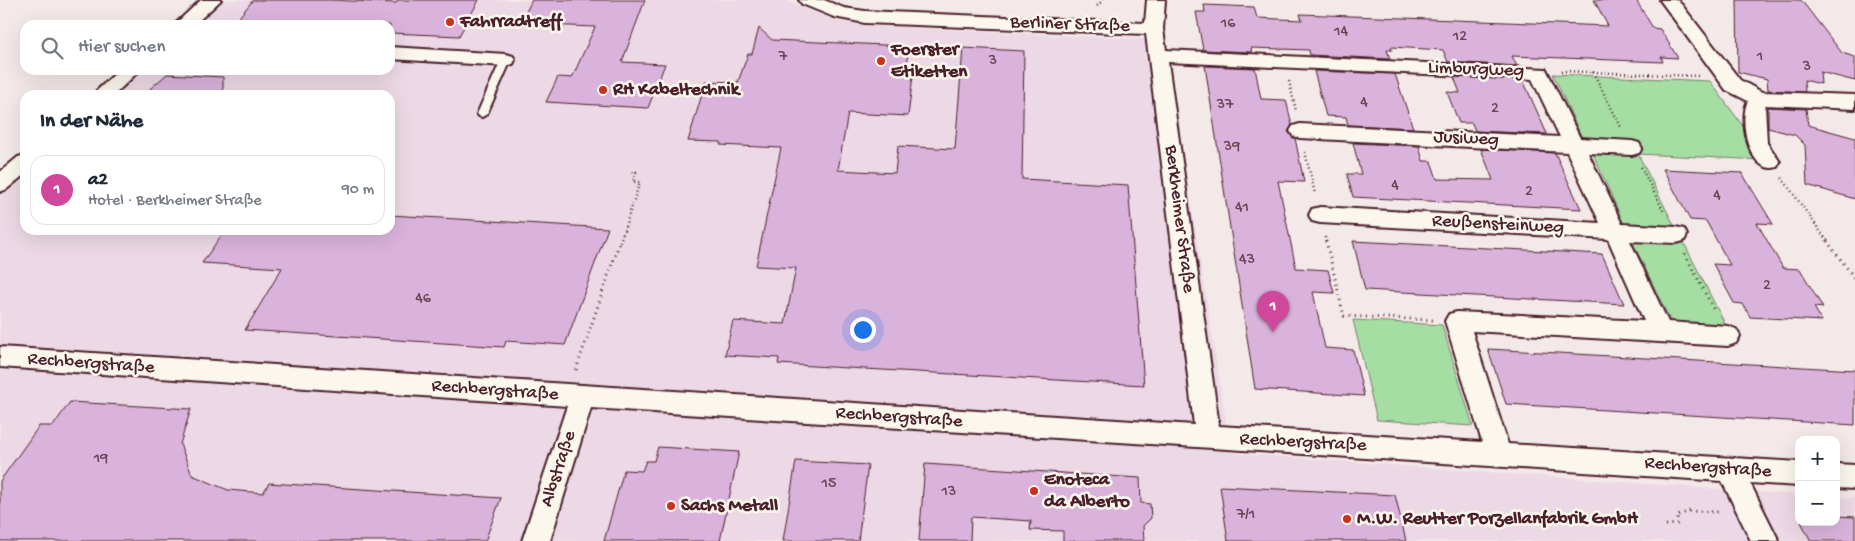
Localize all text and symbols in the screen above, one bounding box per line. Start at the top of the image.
place label: Fahrradtreff [459,11,564,34]
street label: Berliner Straße [1009,11,1130,39]
house number: 16 [1220,15,1236,34]
marker: Fahrradtreff [444,16,456,28]
search box [20,20,395,75]
house number: 14 [1333,23,1348,42]
house number: 12 [1452,28,1467,47]
icon: search [38,34,66,62]
text: Hier suchen [78,36,165,59]
place label: Foerster Etiketten [890,39,968,84]
house number: 7 [778,48,788,67]
house number: 1 [1756,48,1763,67]
house number: 3 [988,52,997,71]
marker: Foerster Etiketten [875,55,887,67]
street label: Limburgweg [1427,57,1525,83]
house number: 3 [1802,58,1811,77]
place label: RH Kabeltechnik [612,79,742,102]
marker: RH Kabeltechnik [597,84,609,96]
house number: 4 [1360,94,1368,113]
house number: 37 [1216,96,1234,115]
house number: 2 [1491,100,1499,119]
text: In der Nähe [40,110,143,135]
street label: Jusiweg [1433,126,1499,152]
house number: 39 [1223,138,1240,157]
street label: Berkheimer Straße [1158,143,1199,294]
text: a2 [88,169,108,192]
house number: 4 [1391,177,1399,196]
text: 1 [54,181,60,200]
text: 90 m [342,181,374,200]
house number: 2 [1525,183,1533,202]
house number: 4 [1713,187,1721,206]
text: Hotel · Berkheimer Straße [88,192,261,211]
house number: 41 [1235,199,1249,218]
street label: Reußensteinweg [1431,210,1565,240]
house number: 43 [1239,251,1255,270]
house number: 2 [1763,277,1771,296]
house number: 46 [415,290,432,309]
pin: 1 [1257,291,1289,332]
your location [850,317,876,343]
street label: Rechbergstraße [27,348,155,380]
street label: Rechbergstraße [431,375,559,407]
street label: Rechbergstraße [835,402,963,434]
street label: Albstraße [536,428,582,510]
street label: Rechbergstraße [1239,428,1367,458]
map controls [1795,436,1840,526]
button: + [1795,436,1840,481]
house number: 19 [93,450,108,469]
street label: Rechbergstraße [1644,452,1772,484]
place label: Enoteca da Alberto [1044,469,1130,514]
house number: 15 [821,475,836,494]
button: − [1795,481,1840,526]
house number: 13 [941,483,956,502]
marker: Enoteca da Alberto [1028,485,1040,497]
place label: Sachs Metall [681,495,778,518]
marker: Sachs Metall [665,500,677,512]
house number: 7/1 [1236,506,1255,525]
place label: M.W. Reutter Porzellanfabrik GmbH [1357,508,1639,531]
marker: M.W. Reutter Porzellanfabrik GmbH [1341,513,1353,525]

